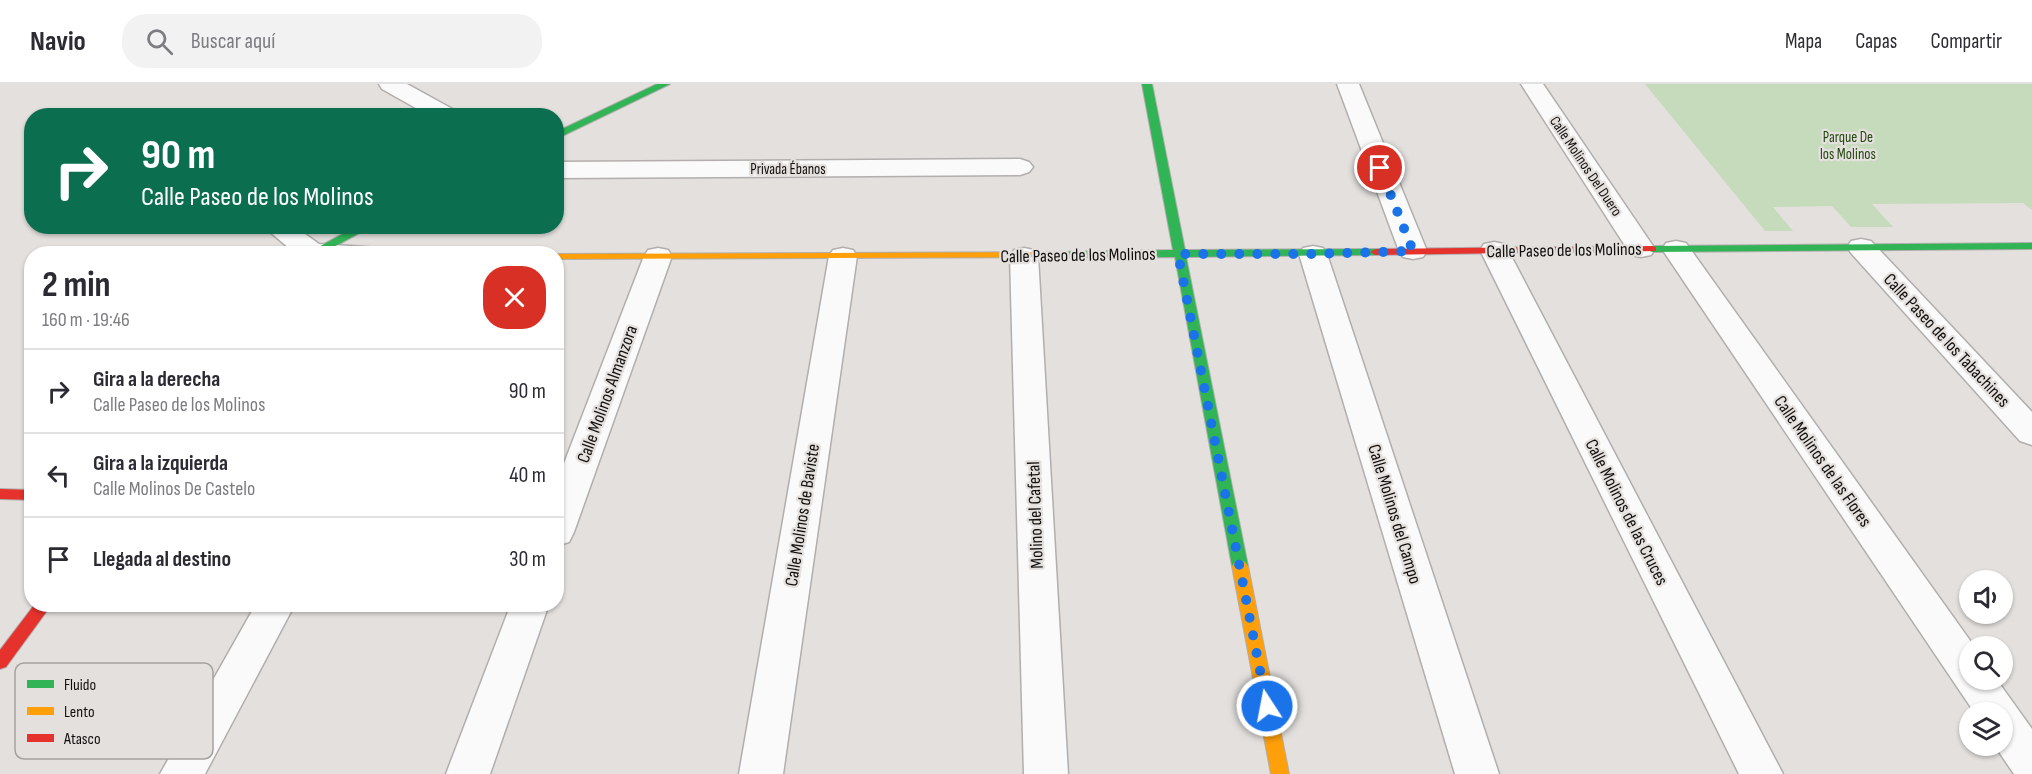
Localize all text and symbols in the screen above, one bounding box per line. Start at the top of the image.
search box [122,14,542,68]
text: Navio [30,25,86,58]
icon: search [143,25,176,58]
text: Buscar aquí [191,28,275,55]
text: Mapa [1785,29,1822,54]
text: Capas [1855,29,1897,54]
text: Compartir [1930,29,2002,54]
street label: Calle Molinos Del Duero [1545,113,1626,220]
park label: Parque De los Molinos [1820,128,1876,164]
text: 90 m [141,130,215,181]
icon: right [42,132,120,210]
pin [1354,142,1405,193]
icon: arrive [1363,151,1396,184]
street label: Privada Ébanos [750,160,826,179]
text: Calle Paseo de los Molinos [141,181,374,213]
street label: Calle Paseo de los Molinos [1486,239,1642,262]
street label: Calle Paseo de los Molinos [1000,244,1156,267]
text: 2 min [42,264,111,307]
button: close [483,266,546,329]
street label: Calle Paseo de los Tabachines [1879,269,2014,412]
text: 160 m · 19:46 [42,308,130,332]
street label: Calle Molinos Almanzora [573,322,642,466]
text: Gira a la derecha [93,366,220,393]
icon: right [42,375,75,408]
text: 90 m [509,378,546,405]
street label: Calle Molinos de las Flores [1769,392,1876,531]
text: Calle Paseo de los Molinos [93,393,265,417]
street label: Calle Molinos de las Cruces [1581,436,1673,589]
street label: Calle Molinos de Baviste [781,442,824,588]
street label: Calle Molinos del Campo [1363,442,1426,586]
text: Gira a la izquierda [93,450,228,477]
icon: left [42,459,75,492]
street label: Molino del Cafetal [1023,461,1048,569]
text: 40 m [509,462,546,489]
text: Calle Molinos De Castelo [93,477,255,501]
icon: arrive [42,543,75,576]
text: Llegada al destino [93,546,231,573]
text: 30 m [509,546,546,573]
map controls [1959,570,2013,756]
button: sound [1959,570,2013,624]
button: search [1959,636,2013,690]
legend [15,663,213,759]
position arrow [1235,674,1299,738]
text: Fluido [64,676,96,695]
button: layers [1959,702,2013,756]
text: Lento [64,703,95,722]
text: Atasco [63,730,101,749]

